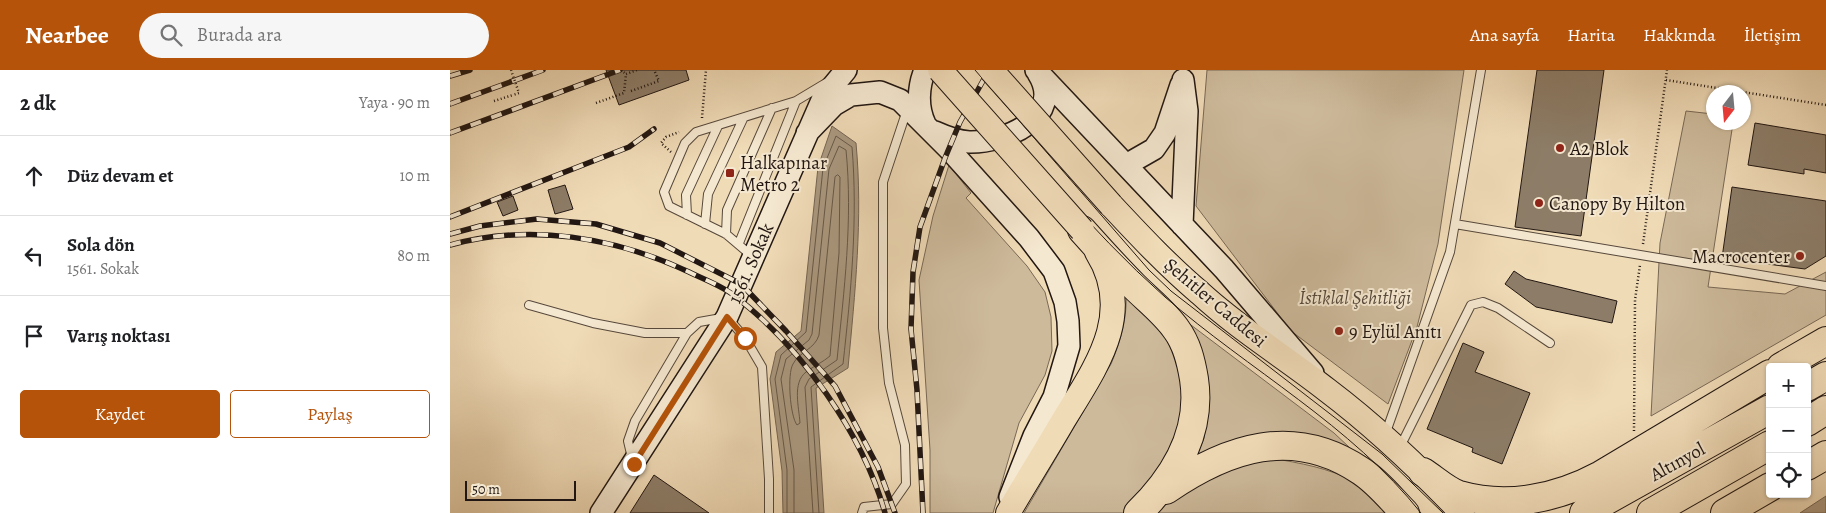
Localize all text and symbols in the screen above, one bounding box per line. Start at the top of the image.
search box [139,13,489,58]
text: Nearbee [25,19,109,51]
icon: search [157,21,185,49]
text: Burada ara [197,22,282,48]
text: Ana sayfa [1470,23,1539,47]
text: Harita [1567,23,1615,47]
text: Hakkında [1643,23,1716,47]
text: İletişim [1744,23,1801,47]
north arrow [1706,85,1751,130]
text: 2 dk [20,89,56,117]
text: Yaya · 90 m [359,92,430,114]
place label: A2 Blok [1569,136,1629,162]
marker: A2 Blok [1554,142,1566,154]
place label: Halkapınar Metro 2 [740,150,827,198]
icon: ahead [20,162,48,190]
text: Düz devam et [67,163,174,189]
text: 10 m [400,165,430,187]
marker: Halkapınar Metro 2 [724,167,736,179]
place label: Canopy By Hilton [1549,191,1685,217]
marker: Canopy By Hilton [1533,197,1545,209]
street label: 1561. Sokak [722,218,780,308]
text: Sola dön [67,232,135,258]
icon: left [20,242,48,270]
place label: Macrocenter [1692,244,1790,270]
text: 80 m [397,245,430,267]
marker: Macrocenter [1794,250,1806,262]
street label: Şehitler Caddesi [1158,252,1272,353]
text: 1561. Sokak [67,258,139,280]
park label: İstiklal Şehitliği [1299,285,1411,311]
place label: 9 Eylül Anıtı [1349,319,1442,345]
icon: arrive [20,322,48,350]
text: Varış noktası [67,323,170,349]
marker: 9 Eylül Anıtı [1333,325,1345,337]
route start [734,327,757,350]
map controls [1766,363,1811,498]
button: + [1766,363,1811,408]
button: Kaydet [20,390,220,438]
button: Paylaş [230,390,430,438]
button: − [1766,408,1811,453]
street label: Altınyol [1644,436,1710,488]
route end [623,453,646,476]
button: locate [1766,453,1811,498]
scale bar [465,478,576,501]
text: 50 m [472,480,500,499]

